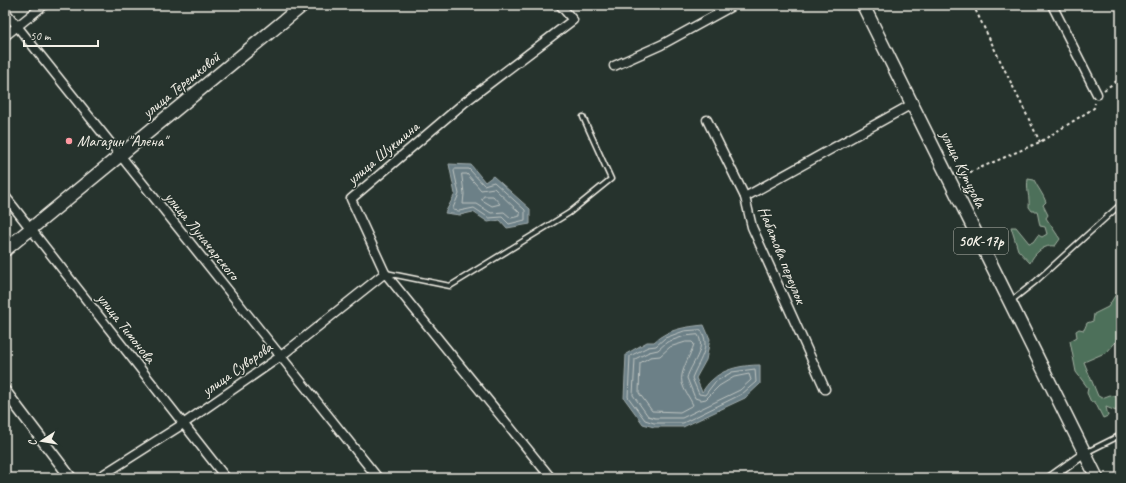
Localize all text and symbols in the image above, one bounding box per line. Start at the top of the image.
scale bar [24,22,98,48]
text: 50 m [30,28,52,44]
street label: улица Терешковой [137,47,225,123]
street label: улица Шукшина [342,116,424,190]
street label: улица Кутузова [935,126,991,212]
place label: Магазин "Алена" [77,131,170,151]
marker: Магазин "Алена" [64,136,74,146]
street label: улица Луначарского [160,187,245,286]
street label: Набатова переулок [753,203,811,309]
road number: 50К-17р [954,228,1008,254]
street label: улица Тимонова [92,288,160,368]
street label: улица Суворова [197,337,277,401]
north arrow [22,421,62,461]
text: С [24,437,40,447]

